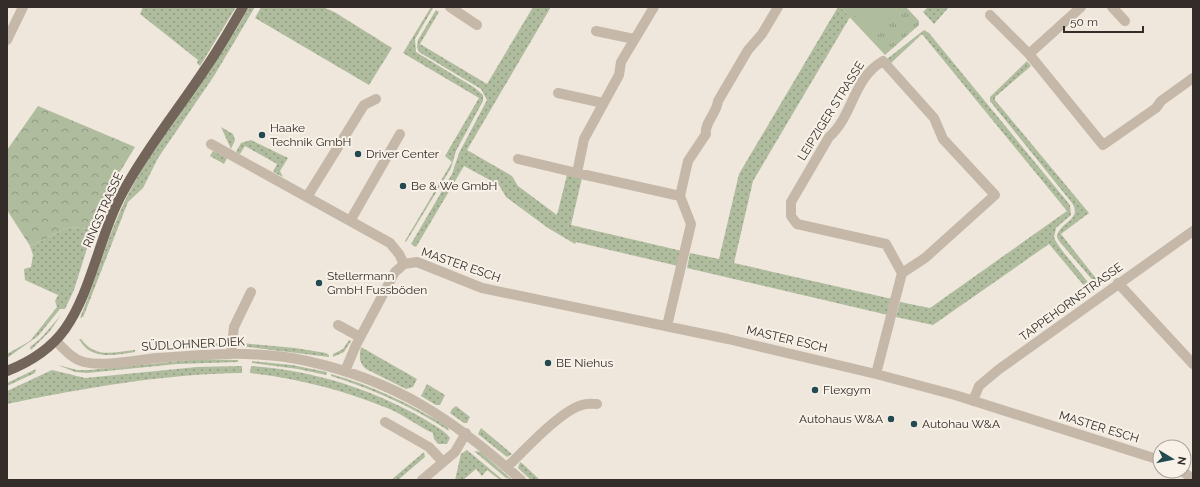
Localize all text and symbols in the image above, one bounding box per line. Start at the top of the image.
scale bar [1064,8,1143,34]
text: 50 m [1070,15,1098,29]
street label: LEIPZIGER STRASSE [795,59,867,163]
place label: Haake Technik GmbH [270,121,351,149]
marker: Haake Technik GmbH [257,130,267,140]
place label: Driver Center [366,147,440,161]
marker: Driver Center [353,149,363,159]
street label: RINGSTRASSE [80,170,126,250]
place label: Be & We GmbH [411,179,497,193]
marker: Be & We GmbH [398,181,408,191]
street label: MASTER ESCH [420,245,502,285]
street label: TAPPEHORNSTRASSE [1017,260,1125,344]
place label: Stellermann GmbH Fussböden [327,269,427,297]
marker: Stellermann GmbH Fussböden [314,278,324,288]
street label: MASTER ESCH [745,323,829,355]
street label: SÜDLOHNER DIEK [141,334,245,354]
place label: BE Niehus [556,356,613,370]
marker: BE Niehus [543,358,553,368]
place label: Flexgym [823,383,871,397]
marker: Flexgym [810,385,820,395]
street label: MASTER ESCH [1057,408,1141,446]
place label: Autohaus W&A [799,412,883,426]
marker: Autohaus W&A [886,414,896,424]
place label: Autohau W&A [922,417,1000,431]
marker: Autohau W&A [909,419,919,429]
north arrow [1152,439,1192,479]
text: N [1174,455,1188,466]

